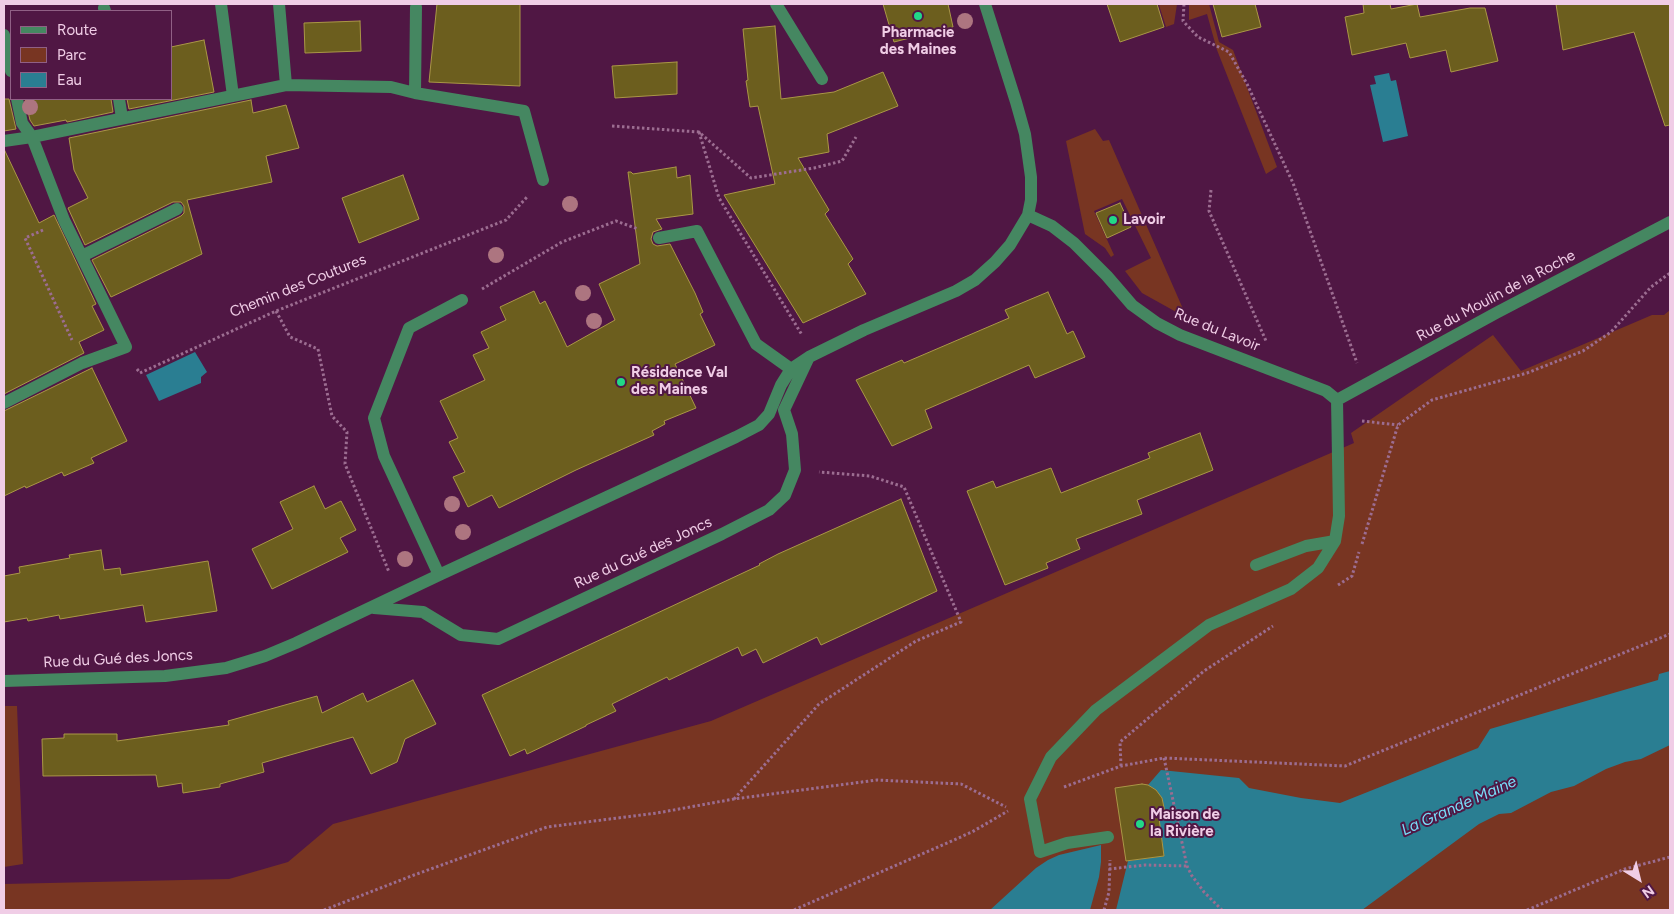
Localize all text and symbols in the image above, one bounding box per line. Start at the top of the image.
legend [10,10,172,100]
marker: Pharmacie des Maines [912,10,924,22]
text: Route [57,21,97,39]
place label: Pharmacie des Maines [880,24,956,59]
text: Parc [57,46,86,64]
text: Eau [57,71,82,89]
place label: Lavoir [1123,211,1165,229]
marker: Lavoir [1107,214,1119,226]
street label: Rue du Moulin de la Roche [1414,246,1578,346]
street label: Chemin des Coutures [227,250,369,322]
street label: Rue du Lavoir [1172,305,1262,355]
place label: Résidence Val des Maines [631,364,728,399]
marker: Résidence Val des Maines [615,376,627,388]
street label: Rue du Gué des Joncs [571,513,715,593]
street label: Rue du Gué des Joncs [43,646,193,672]
water label: La Grande Maine [1398,772,1520,840]
place label: Maison de la Rivière [1150,806,1220,841]
marker: Maison de la Rivière [1134,818,1146,830]
north arrow [1614,854,1664,904]
text: N [1639,881,1657,902]

